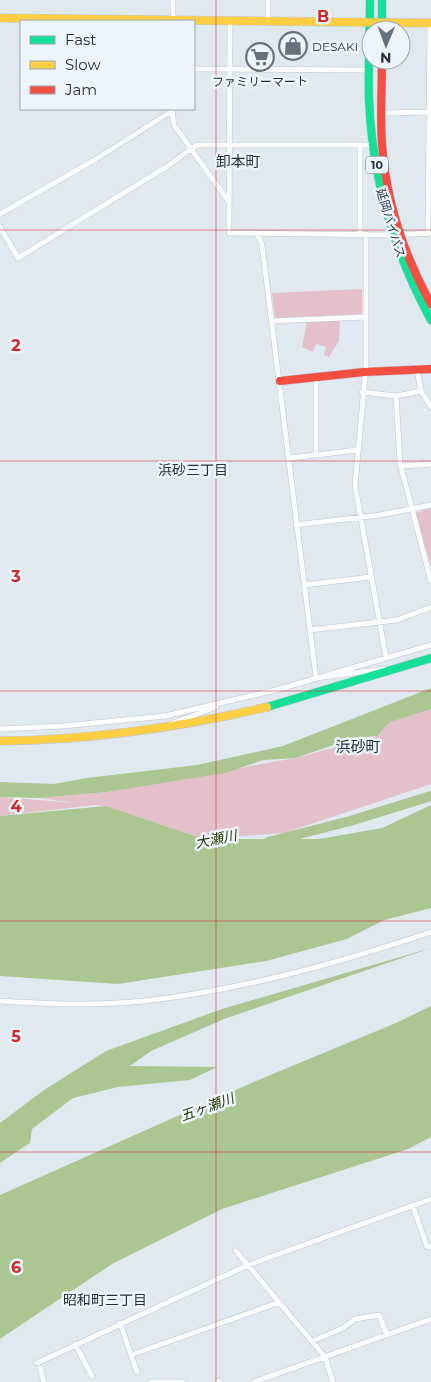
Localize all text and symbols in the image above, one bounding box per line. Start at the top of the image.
text: B [317,7,329,26]
legend [20,20,195,110]
north arrow [361,20,411,70]
text: Fast [65,30,96,49]
shop icon: DESAKI [278,31,308,61]
place label: DESAKI [312,39,358,54]
supermarket icon: ファミリーマート [245,42,275,72]
text: N [380,49,392,67]
text: Slow [65,55,101,74]
place label: ファミリーマート [212,74,308,89]
text: Jam [64,80,97,99]
district label: 卸本町 [215,152,261,171]
road number: 10 [366,156,388,174]
street label: 延岡バイパス [373,186,409,260]
text: 2 [11,336,21,355]
district label: 浜砂三丁目 [158,461,228,479]
text: 3 [10,567,21,586]
district label: 浜砂町 [335,737,381,756]
text: 4 [10,797,22,816]
water label: 大瀬川 [194,826,240,852]
text: 5 [11,1027,21,1046]
water label: 五ヶ瀬川 [178,1088,238,1125]
text: 6 [11,1258,21,1277]
district label: 昭和町三丁目 [63,1291,147,1309]

